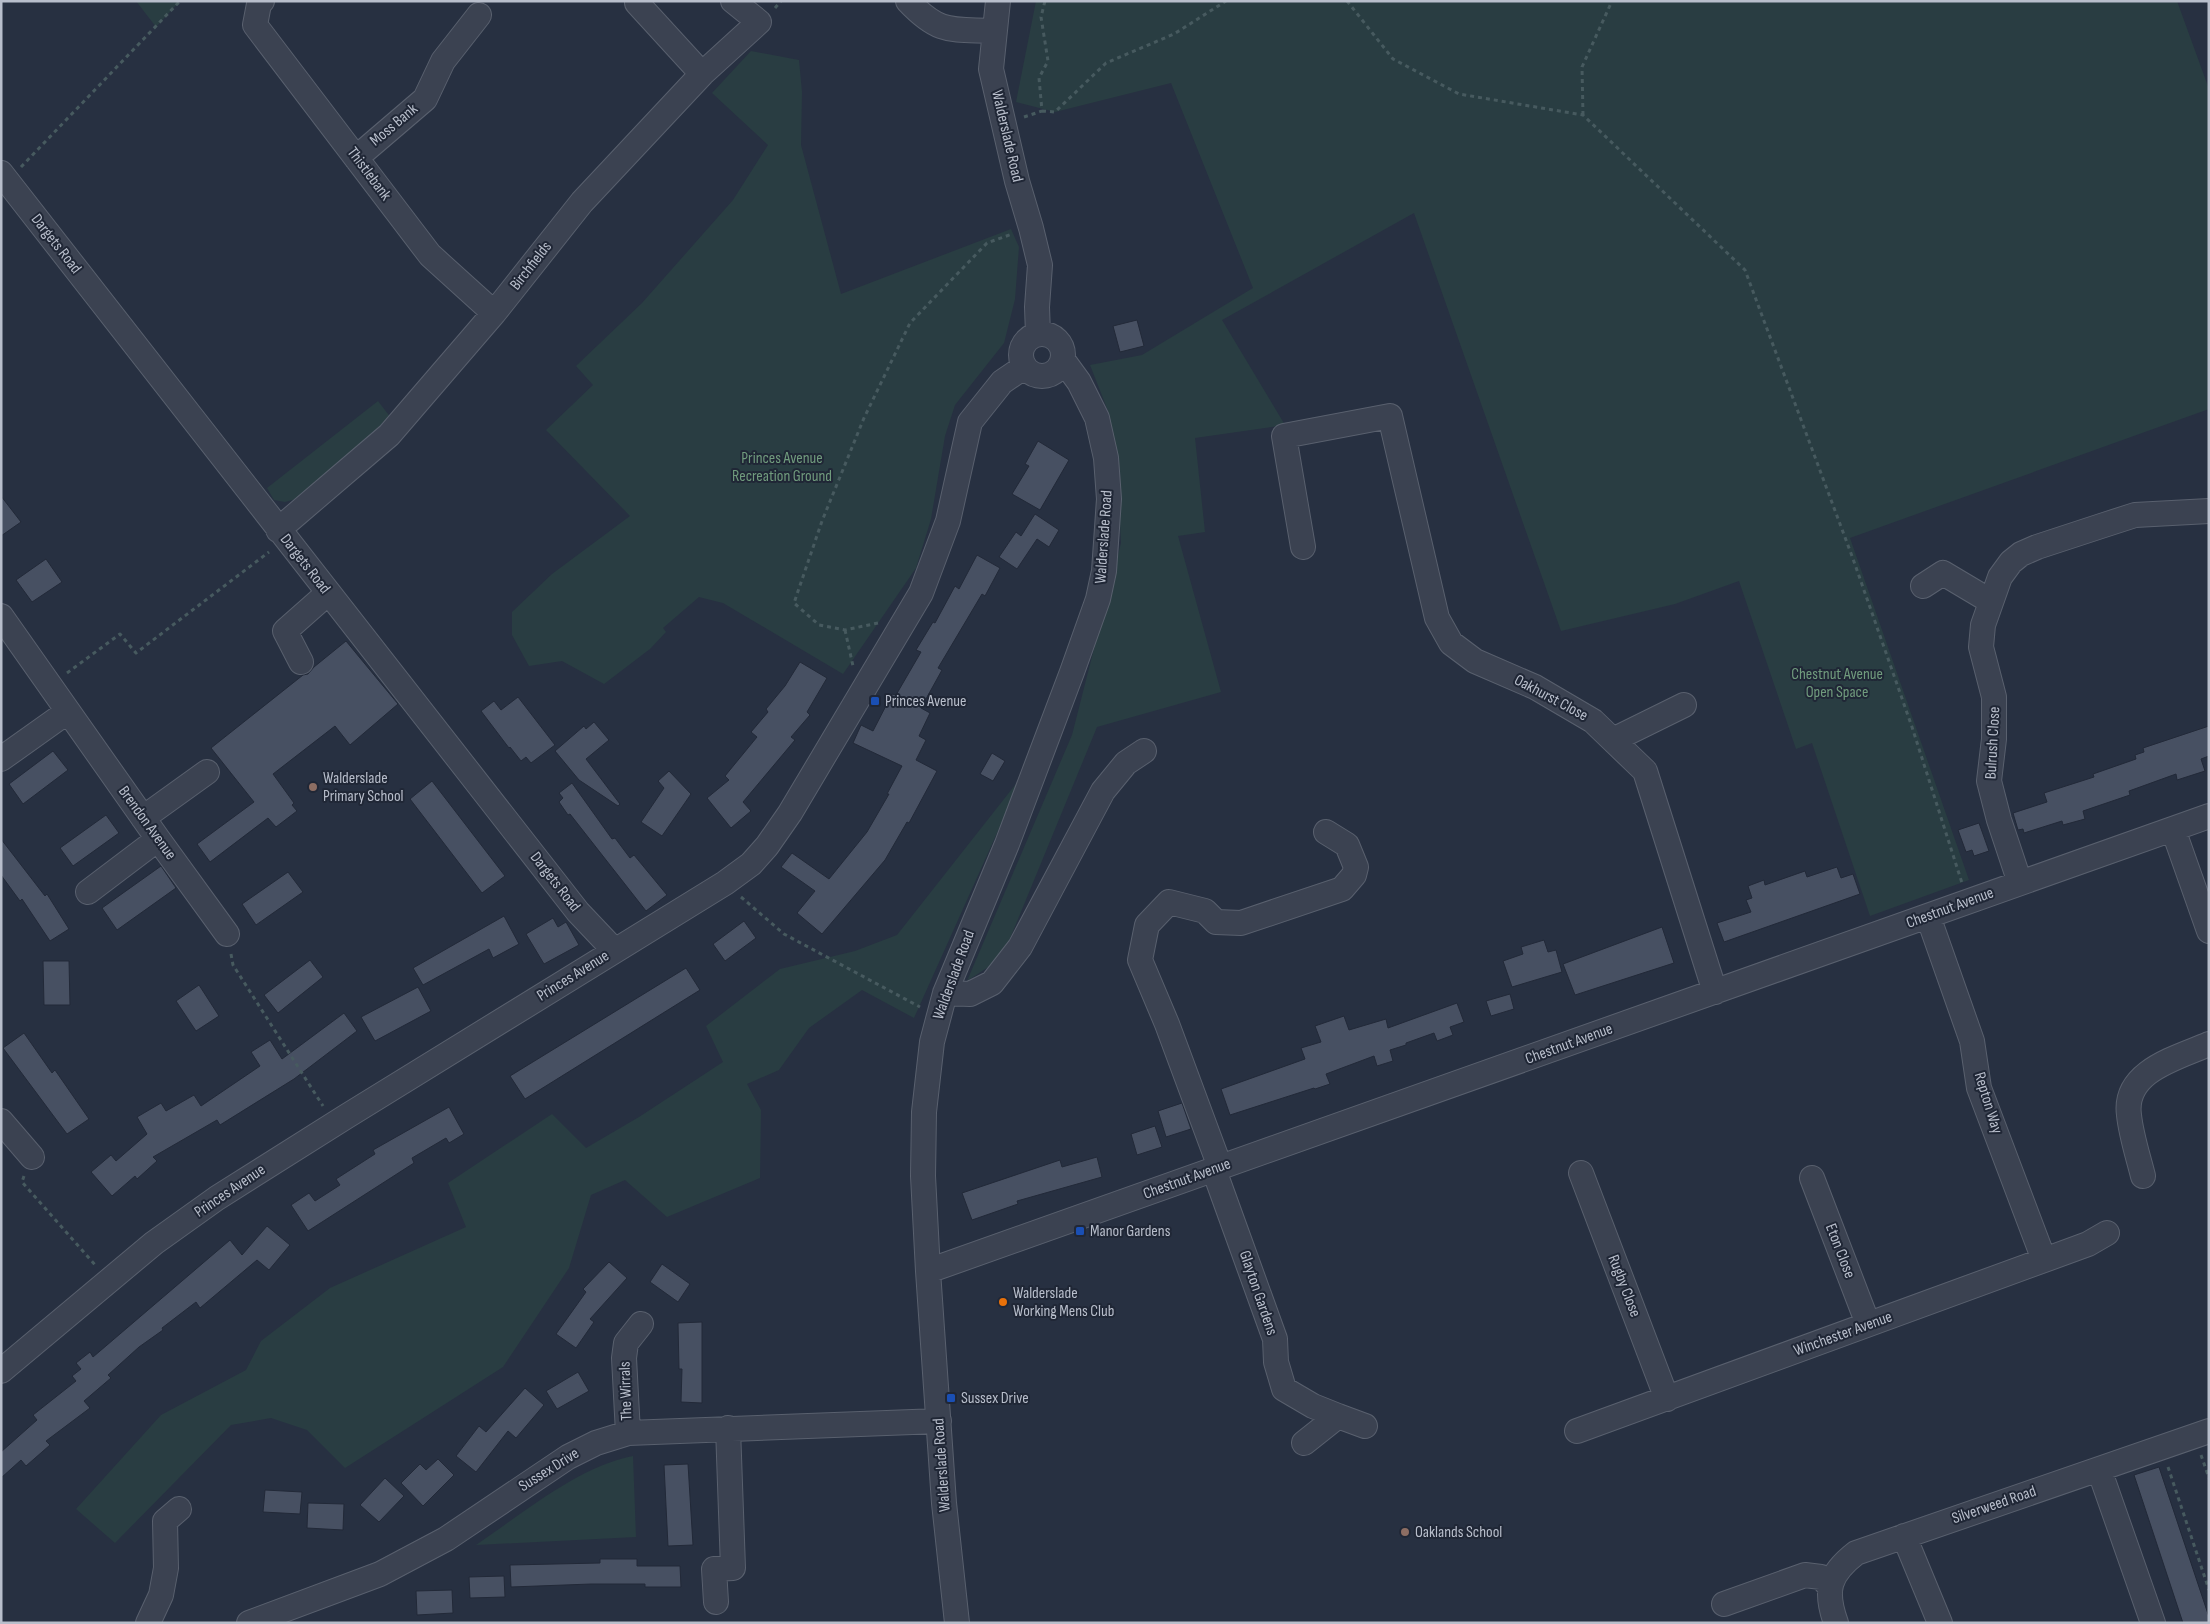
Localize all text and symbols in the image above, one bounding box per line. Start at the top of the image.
street label: Walderslade Road [987,88,1027,184]
street label: Moss Bank [366,100,422,150]
street label: Thistlebank [343,144,395,204]
street label: Dargets Road [27,210,85,278]
street label: Birchfields [506,238,556,294]
park label: Princes Avenue Recreation Ground [732,449,832,486]
street label: Walderslade Road [1091,490,1117,584]
street label: Dargets Road [276,530,334,598]
park label: Chestnut Avenue Open Space [1791,665,1883,702]
street label: Oakhurst Close [1511,671,1591,725]
place label: Princes Avenue [885,692,966,711]
marker: Princes Avenue [869,695,881,707]
street label: Bulrush Close [1982,706,2004,780]
place label: Walderslade Primary School [323,769,404,806]
marker: Walderslade Primary School [307,781,319,793]
street label: Brendon Avenue [114,782,180,864]
street label: Dargets Road [526,848,584,916]
street label: Chestnut Avenue [1904,883,1996,933]
street label: Walderslade Road [929,928,979,1022]
street label: Princes Avenue [533,946,613,1006]
street label: Chestnut Avenue [1523,1019,1615,1069]
street label: Repton Way [1970,1070,2006,1136]
street label: Chestnut Avenue [1141,1154,1233,1204]
street label: Princes Avenue [191,1160,269,1222]
street label: Eton Close [1821,1221,1859,1281]
place label: Manor Gardens [1090,1222,1171,1241]
marker: Manor Gardens [1074,1225,1086,1237]
street label: Glayton Gardens [1235,1248,1281,1338]
street label: Rugby Close [1603,1252,1645,1320]
place label: Walderslade Working Mens Club [1013,1284,1114,1321]
marker: Walderslade Working Mens Club [997,1296,1009,1308]
street label: Winchester Avenue [1791,1307,1895,1361]
street label: The Wirrals [615,1361,637,1421]
place label: Sussex Drive [961,1389,1029,1408]
marker: Sussex Drive [945,1392,957,1404]
street label: Walderslade Road [929,1418,955,1512]
street label: Sussex Drive [515,1444,583,1496]
street label: Silverweed Road [1949,1482,2039,1528]
place label: Oaklands School [1415,1523,1502,1542]
marker: Oaklands School [1399,1526,1411,1538]

